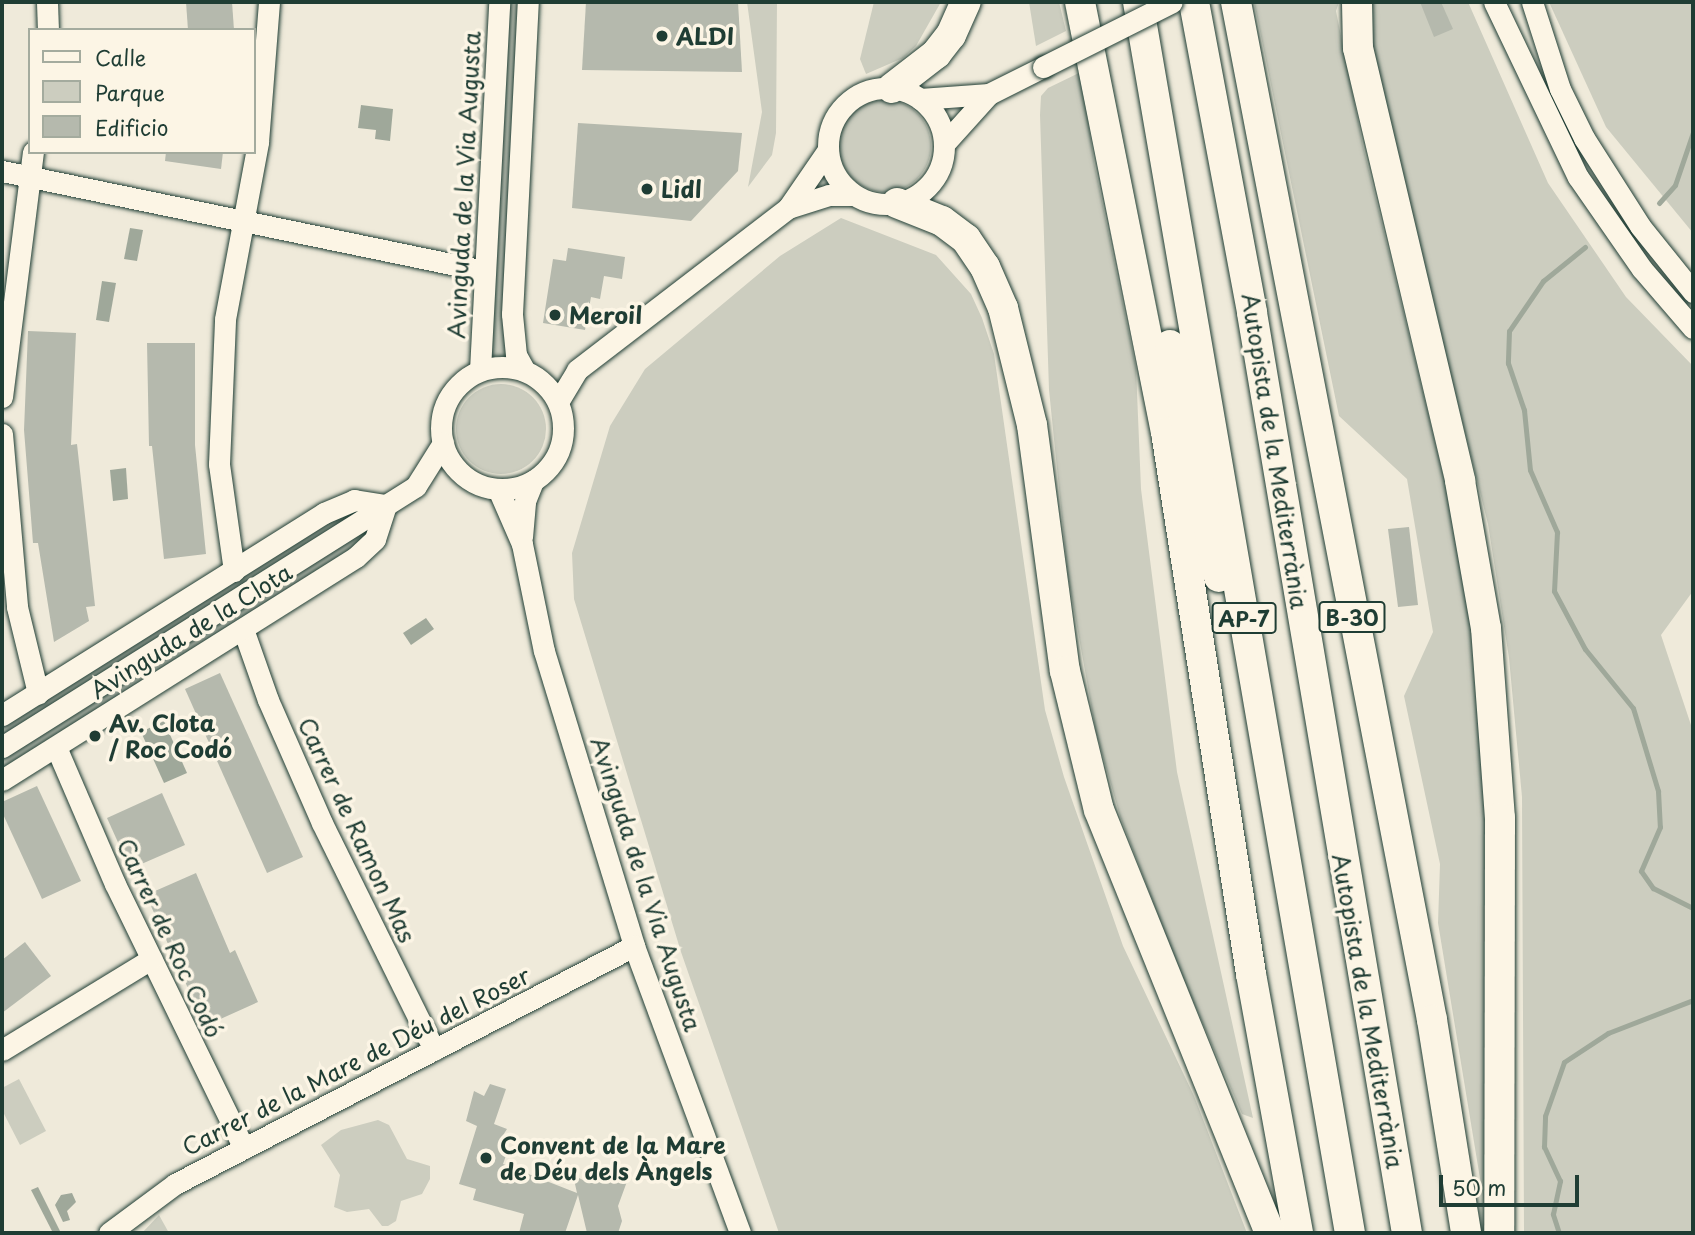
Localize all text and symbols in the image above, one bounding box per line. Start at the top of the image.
place label: ALDI [676,22,734,50]
legend [28,28,256,154]
marker: ALDI [654,28,670,44]
street label: Avinguda de la Via Augusta [442,30,486,340]
text: Calle [95,41,146,73]
text: Parque [95,76,165,108]
text: Edificio [95,111,168,143]
place label: Lidl [661,175,702,203]
marker: Lidl [639,181,655,197]
street label: Autopista de la Mediterrània [1236,291,1314,611]
place label: Meroil [569,301,642,329]
marker: Meroil [547,307,563,323]
street label: Avinguda de la Clota [85,557,297,705]
road number: AP-7 [1211,600,1277,636]
road number: B-30 [1317,600,1387,634]
place label: Av. Clota / Roc Codó [109,709,235,763]
street label: Carrer de Ramon Mas [293,713,421,947]
marker: Av. Clota / Roc Codó [87,728,103,744]
street label: Avinguda de la Via Augusta [585,733,707,1035]
street label: Carrer de Roc Codó [111,833,229,1043]
street label: Autopista de la Mediterrània [1327,851,1409,1171]
street label: Carrer de la Mare de Déu del Roser [175,960,537,1162]
place label: Convent de la Mare de Déu dels Àngels [500,1131,727,1185]
marker: Convent de la Mare de Déu dels Àngels [478,1150,494,1166]
scale bar [1443,1162,1583,1206]
text: 50 m [1452,1171,1506,1203]

